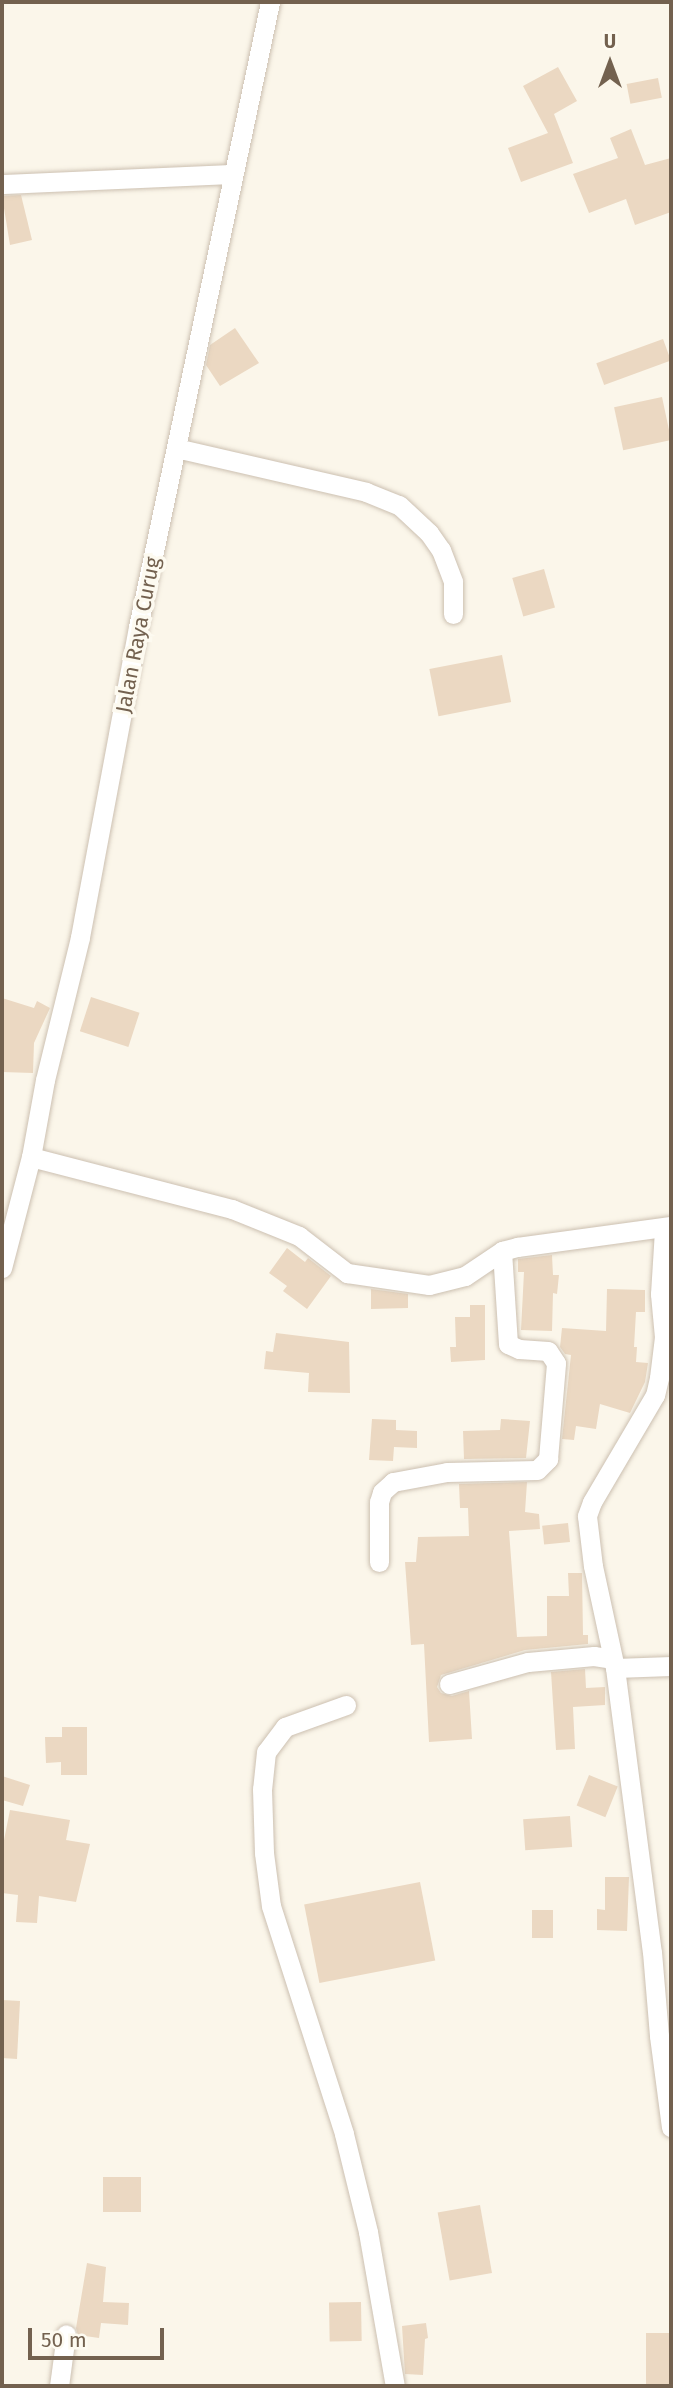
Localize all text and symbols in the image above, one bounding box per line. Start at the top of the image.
north arrow [575,28,645,98]
text: U [604,30,616,53]
street label: Jalan Raya Curug [111,555,165,715]
scale bar [32,2314,168,2358]
text: 50 m [41,2327,87,2353]

